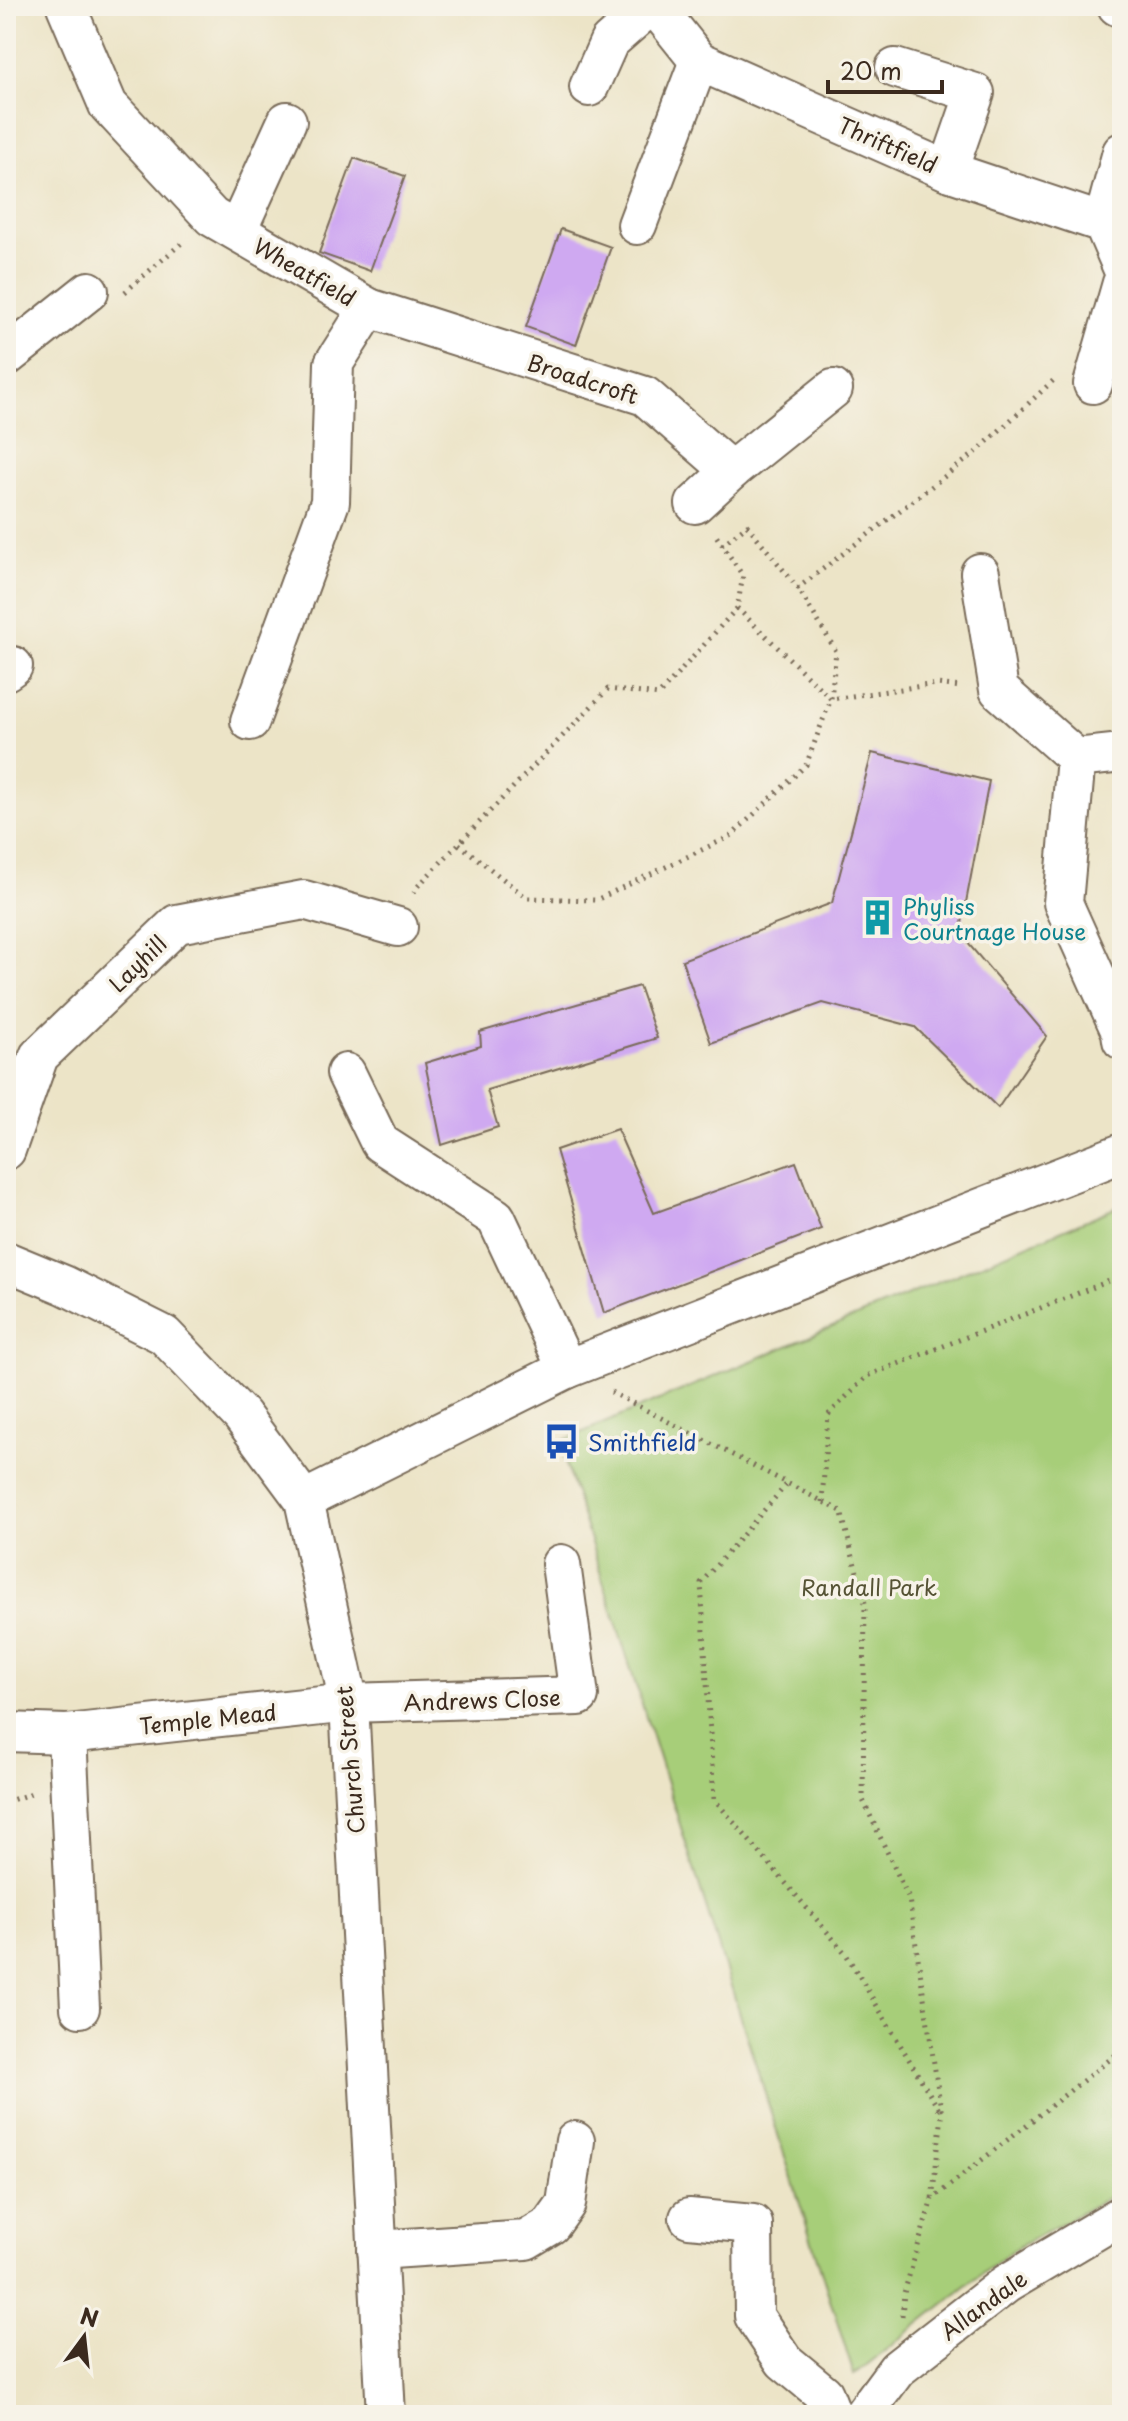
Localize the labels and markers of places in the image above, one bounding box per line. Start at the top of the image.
place label: Phyliss Courtnage House [903,889,1086,947]
building icon: Phyliss Courtnage House [858,899,896,937]
bus stop icon: Smithfield [543,1422,581,1460]
place label: Smithfield [588,1425,697,1458]

